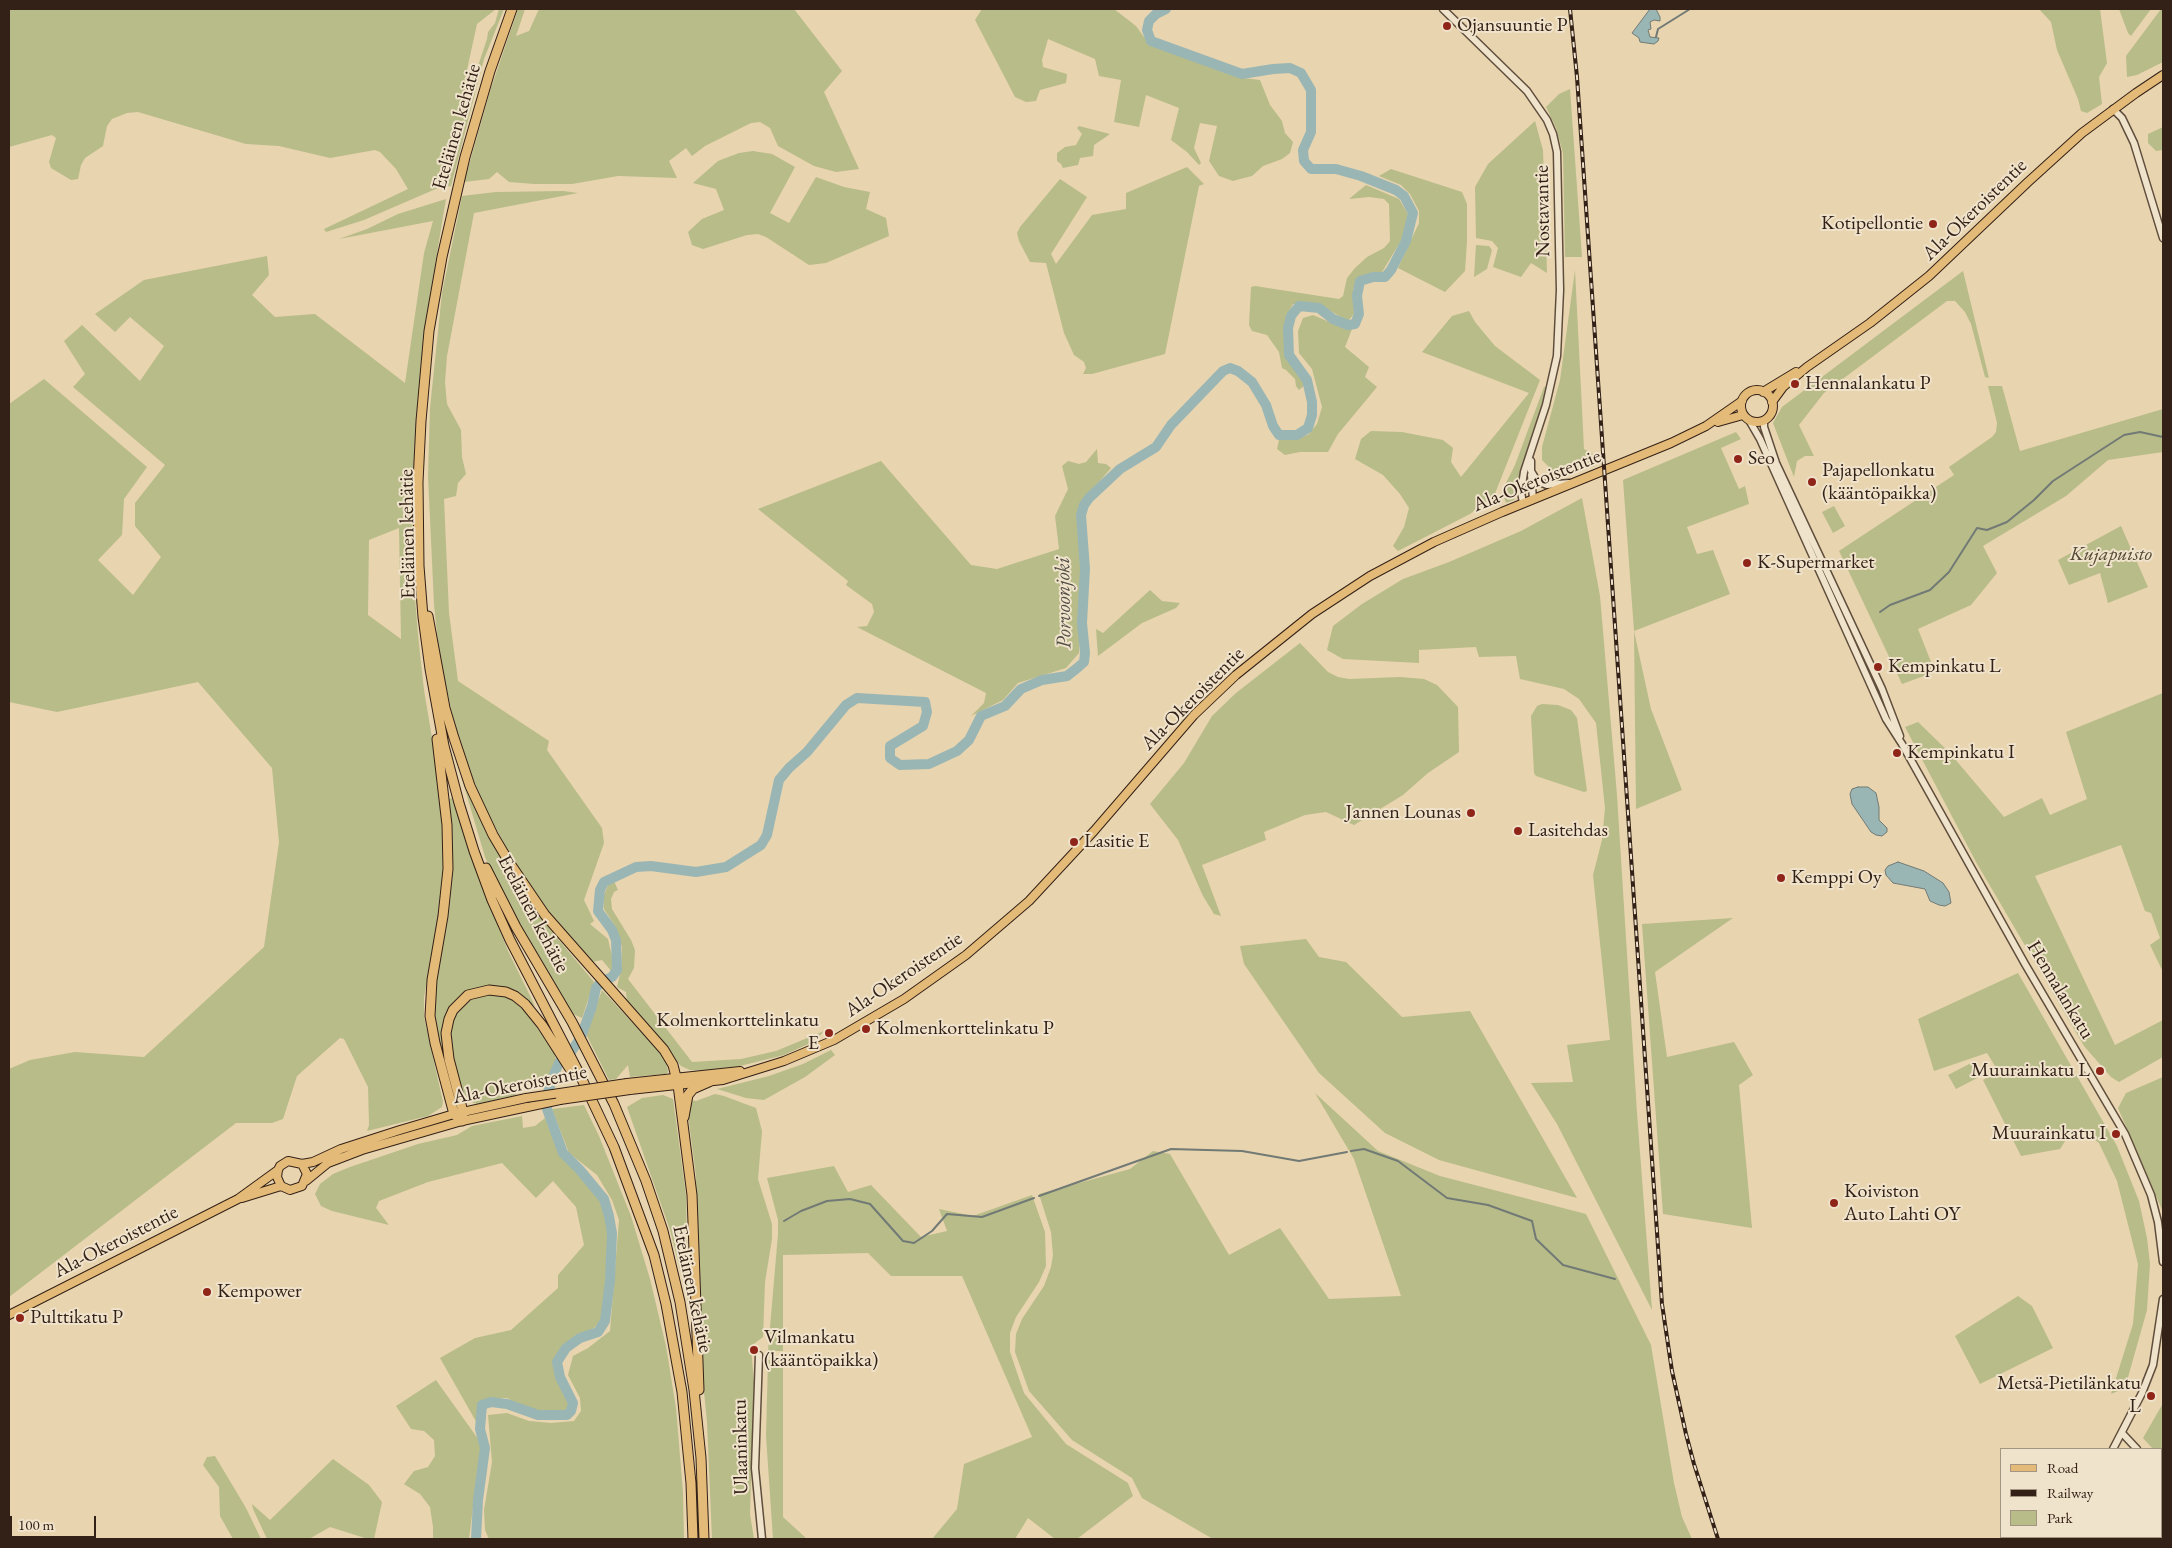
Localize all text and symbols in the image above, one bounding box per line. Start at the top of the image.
place label: Ojansuuntie P [1457,14,1567,38]
marker: Ojansuuntie P [1441,20,1453,32]
street label: Eteläinen kehätie [428,61,486,193]
street label: Ala-Okeroistentie [1918,154,2032,266]
street label: Nostavantie [1530,165,1556,257]
place label: Kotipellontie [1821,212,1923,236]
marker: Kotipellontie [1927,218,1939,230]
place label: Hennalankatu P [1805,372,1931,396]
marker: Hennalankatu P [1789,378,1801,390]
street label: Ala-Okeroistentie [1469,444,1605,518]
place label: Seo [1748,447,1775,471]
marker: Seo [1732,453,1744,465]
place label: Pajapellonkatu (kääntöpaikka) [1822,459,1936,506]
street label: Eteläinen kehätie [395,469,421,599]
marker: Pajapellonkatu (kääntöpaikka) [1806,476,1818,488]
park label: Kujapuisto [2070,543,2152,567]
place label: K-Supermarket [1757,551,1874,575]
water label: Porvoonjoki [1051,557,1077,649]
marker: K-Supermarket [1741,557,1753,569]
street label: Ala-Okeroistentie [1136,642,1250,756]
place label: Kempinkatu L [1888,655,2001,679]
marker: Kempinkatu L [1872,661,1884,673]
place label: Kempinkatu I [1907,741,2015,765]
marker: Kempinkatu I [1891,747,1903,759]
place label: Jannen Lounas [1346,801,1461,825]
marker: Jannen Lounas [1465,807,1477,819]
place label: Lasitehdas [1528,819,1608,843]
marker: Lasitehdas [1512,825,1524,837]
place label: Lasitie E [1084,830,1149,854]
marker: Lasitie E [1068,836,1080,848]
street label: Eteläinen kehätie [492,851,574,977]
place label: Kemppi Oy [1791,866,1882,890]
marker: Kemppi Oy [1775,872,1787,884]
street label: Ala-Okeroistentie [841,927,967,1023]
street label: Hennalankatu [2021,936,2099,1044]
place label: Kolmenkorttelinkatu E [656,1009,819,1056]
place label: Kolmenkorttelinkatu P [876,1017,1054,1041]
marker: Kolmenkorttelinkatu P [860,1023,872,1035]
marker: Kolmenkorttelinkatu E [823,1027,835,1039]
place label: Muurainkatu L [1971,1059,2090,1083]
street label: Ala-Okeroistentie [451,1060,589,1110]
marker: Muurainkatu L [2094,1065,2106,1077]
place label: Muurainkatu I [1992,1122,2106,1146]
marker: Muurainkatu I [2110,1128,2122,1140]
place label: Koiviston Auto Lahti OY [1844,1180,1960,1227]
marker: Koiviston Auto Lahti OY [1828,1197,1840,1209]
street label: Ala-Okeroistentie [50,1200,182,1284]
street label: Eteläinen kehätie [667,1223,717,1355]
place label: Kempower [217,1280,302,1304]
marker: Kempower [201,1286,213,1298]
place label: Pulttikatu P [30,1306,123,1330]
marker: Pulttikatu P [14,1312,26,1324]
place label: Vilmankatu (kääntöpaikka) [764,1326,878,1373]
marker: Vilmankatu (kääntöpaikka) [748,1344,760,1356]
place label: Metsä-Pietilänkatu L [1997,1372,2141,1419]
marker: Metsä-Pietilänkatu L [2145,1390,2157,1402]
street label: Ulaaninkatu [728,1399,754,1495]
legend [2000,1448,2162,1538]
text: Road [2047,1458,2078,1477]
text: Railway [2047,1483,2093,1502]
scale bar [12,1506,99,1538]
text: Park [2047,1508,2073,1527]
text: 100 m [18,1515,54,1534]

